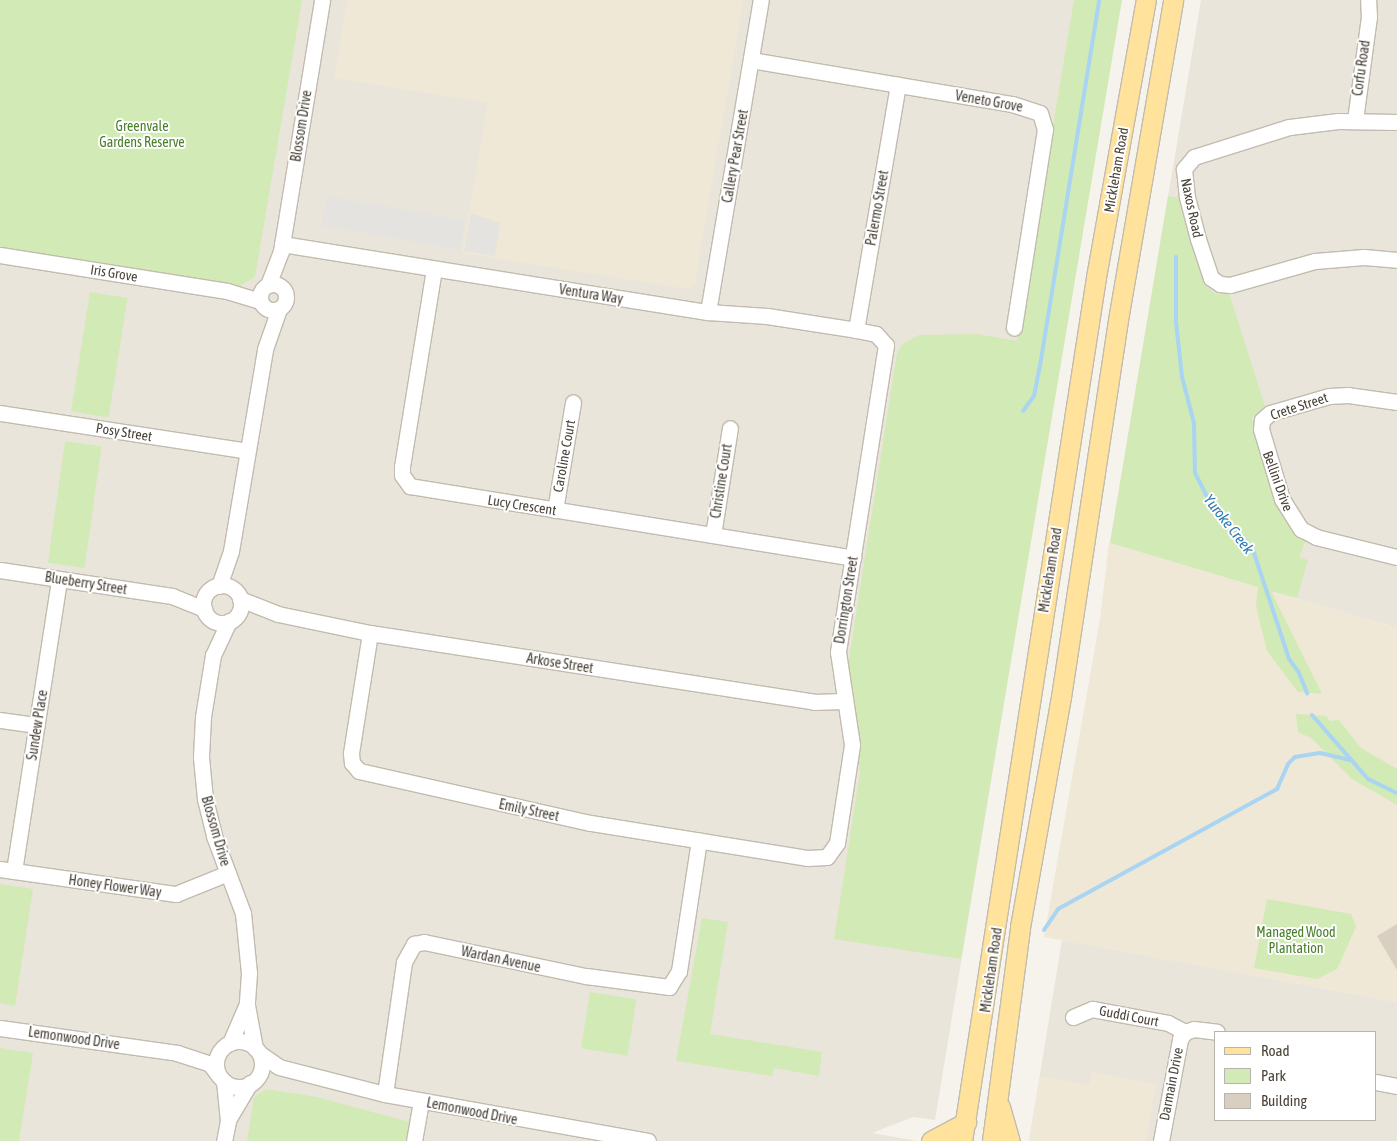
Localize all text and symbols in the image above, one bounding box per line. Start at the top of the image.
street label: Corfu Road [1349,39,1373,97]
street label: Veneto Grove [954,87,1024,115]
street label: Blossom Drive [287,89,315,163]
street label: Callery Pear Street [719,108,751,204]
park label: Greenvale Gardens Reserve [99,118,185,150]
street label: Mickleham Road [1100,126,1132,214]
street label: Palermo Street [862,169,892,247]
street label: Naxos Road [1177,177,1207,239]
street label: Iris Grove [89,261,139,285]
street label: Ventura Way [558,281,624,307]
street label: Crete Street [1268,389,1330,423]
street label: Posy Street [95,419,153,445]
street label: Caroline Court [549,419,579,493]
street label: Christine Court [707,442,735,520]
street label: Bellini Drive [1259,449,1297,513]
street label: Lucy Crescent [487,491,557,519]
water label: Yuroke Creek [1200,491,1258,557]
street label: Mickleham Road [1035,526,1065,614]
street label: Dorrington Street [831,555,861,645]
street label: Blueberry Street [44,568,128,598]
street label: Arkose Street [525,649,595,677]
street label: Sundew Place [23,689,51,761]
street label: Blossom Drive [198,794,234,868]
street label: Emily Street [497,795,561,825]
street label: Honey Flower Way [67,871,163,901]
park label: Managed Wood Plantation [1256,924,1336,956]
street label: Mickleham Road [977,926,1005,1014]
street label: Wardan Avenue [460,942,542,976]
street label: Guddi Court [1098,1002,1160,1030]
street label: Lemonwood Drive [27,1023,121,1053]
legend [1214,1031,1377,1121]
text: Road [1261,1042,1290,1059]
street label: Darmain Drive [1156,1046,1186,1122]
text: Park [1261,1067,1286,1084]
text: Building [1261,1092,1307,1109]
street label: Lemonwood Drive [425,1094,519,1128]

